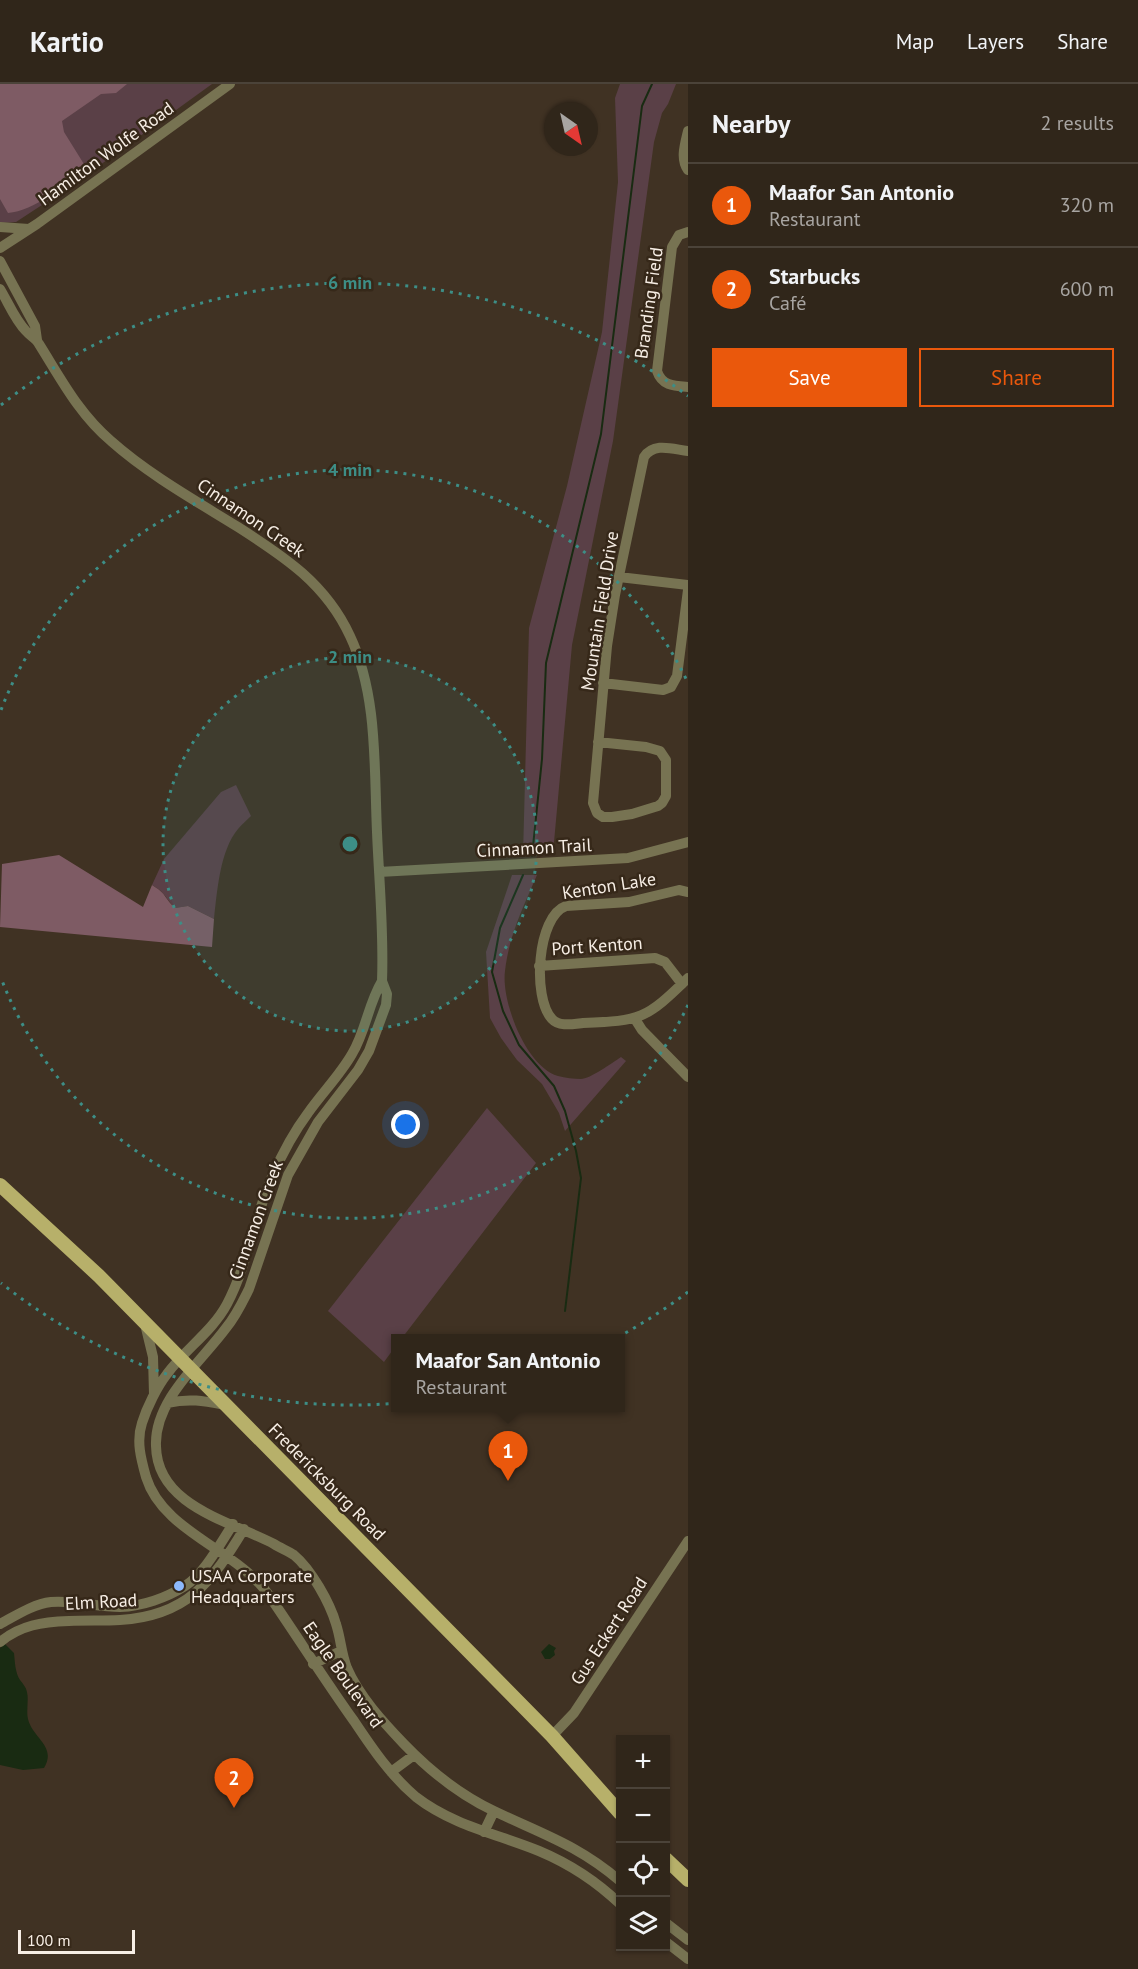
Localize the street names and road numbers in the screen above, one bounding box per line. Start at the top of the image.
street label: Hamilton Wolfe Road [33,97,178,211]
street label: Branding Field [629,246,668,360]
street label: Cinnamon Creek [193,473,310,562]
street label: Mountain Field Drive [576,529,623,692]
street label: Cinnamon Trail [476,833,593,862]
street label: Kenton Lake [560,867,658,904]
street label: Port Kenton [551,931,643,960]
street label: Cinnamon Creek [223,1157,288,1283]
street label: Fredericksburg Road [264,1418,391,1545]
street label: Gus Eckert Road [565,1572,652,1689]
street label: Elm Road [64,1588,138,1615]
street label: Eagle Boulevard [298,1617,389,1732]

